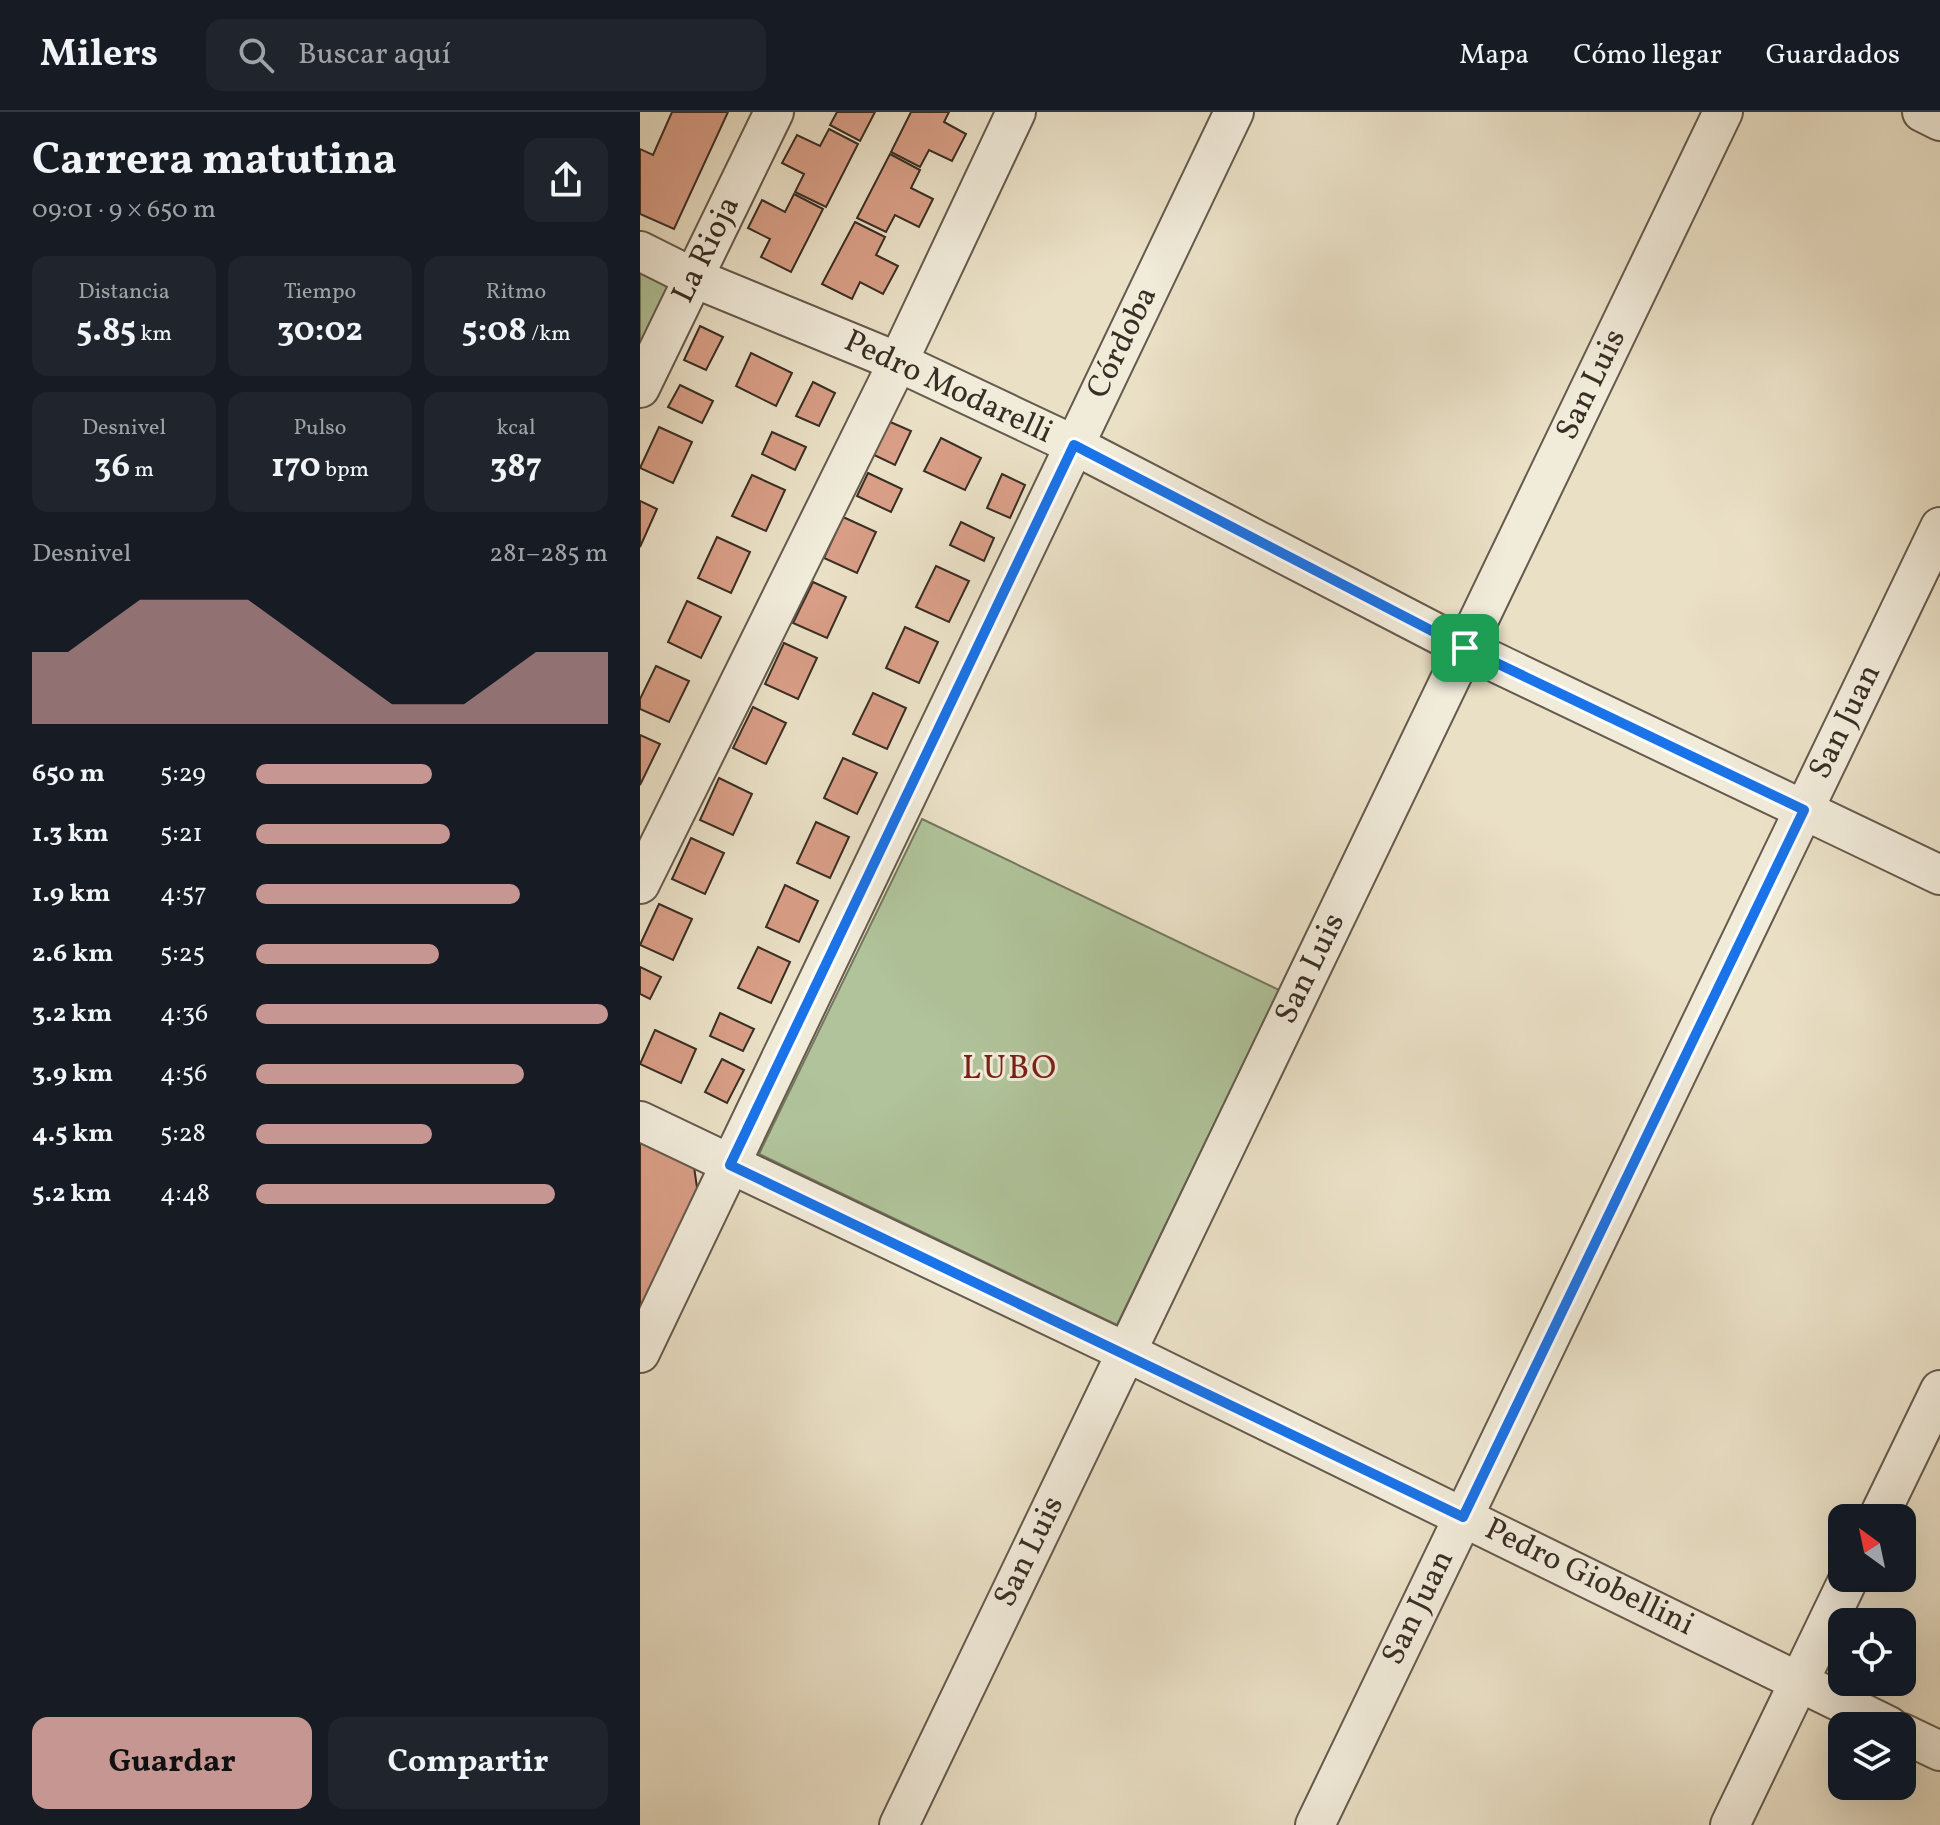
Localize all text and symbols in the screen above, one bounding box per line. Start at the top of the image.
search box [206,19,766,91]
text: Milers [40,29,158,82]
icon: search [234,33,278,77]
text: Buscar aquí [298,34,451,76]
text: Mapa [1459,36,1529,75]
text: Cómo llegar [1573,36,1722,75]
text: Guardados [1766,36,1900,75]
text: Carrera matutina [32,131,397,192]
button: share [524,138,608,222]
street label: La Rioja [662,189,752,311]
text: 09:01 · 9 × 650 m [32,192,216,228]
text: Distancia [78,277,170,308]
text: Tiempo [284,277,356,308]
text: Ritmo [486,277,546,308]
street label: Córdoba [1077,280,1169,406]
text: 5.85 [76,308,136,355]
text: 30:02 [277,308,363,355]
text: 5:08 [461,308,527,355]
text: km [136,319,172,350]
text: /km [527,319,571,350]
street label: Pedro Modarelli [837,320,1059,456]
street label: San Luis [1546,322,1638,448]
text: Desnivel [82,413,166,444]
text: Pulso [294,413,346,444]
text: kcal [496,413,536,444]
text: 36 [94,444,130,491]
text: 170 [271,444,321,491]
text: 387 [490,444,542,491]
text: m [130,455,154,486]
text: bpm [321,455,369,486]
text: Desnivel [32,536,131,572]
text: 281–285 m [489,536,608,572]
pin [1431,614,1499,682]
icon: arrive [1443,626,1487,670]
street label: San Juan [1799,657,1893,787]
text: 650 m [32,756,105,792]
text: 5:29 [160,756,206,792]
text: 1.3 km [32,816,109,852]
text: 5:21 [160,816,203,852]
text: 1.9 km [32,876,110,912]
text: 4:57 [160,876,207,912]
street label: San Luis [1265,906,1357,1032]
text: 2.6 km [32,936,113,972]
text: 5:25 [160,936,205,972]
text: 3.2 km [32,996,112,1032]
text: 4:36 [160,996,208,1032]
district label: LUBO [962,1046,1058,1093]
text: 3.9 km [32,1056,113,1092]
text: 4:56 [160,1056,207,1092]
text: 4.5 km [32,1116,114,1152]
text: 5:28 [160,1116,206,1152]
text: 5.2 km [32,1176,112,1212]
text: 4:48 [160,1176,210,1212]
street label: San Luis [984,1489,1076,1615]
north arrow [1828,1504,1916,1592]
map controls [1828,1504,1916,1800]
street label: Pedro Giobellini [1477,1508,1701,1648]
street label: San Juan [1372,1543,1466,1673]
button: locate [1828,1608,1916,1696]
button: layers [1828,1712,1916,1800]
button: Guardar [32,1717,312,1809]
button: Compartir [328,1717,608,1809]

